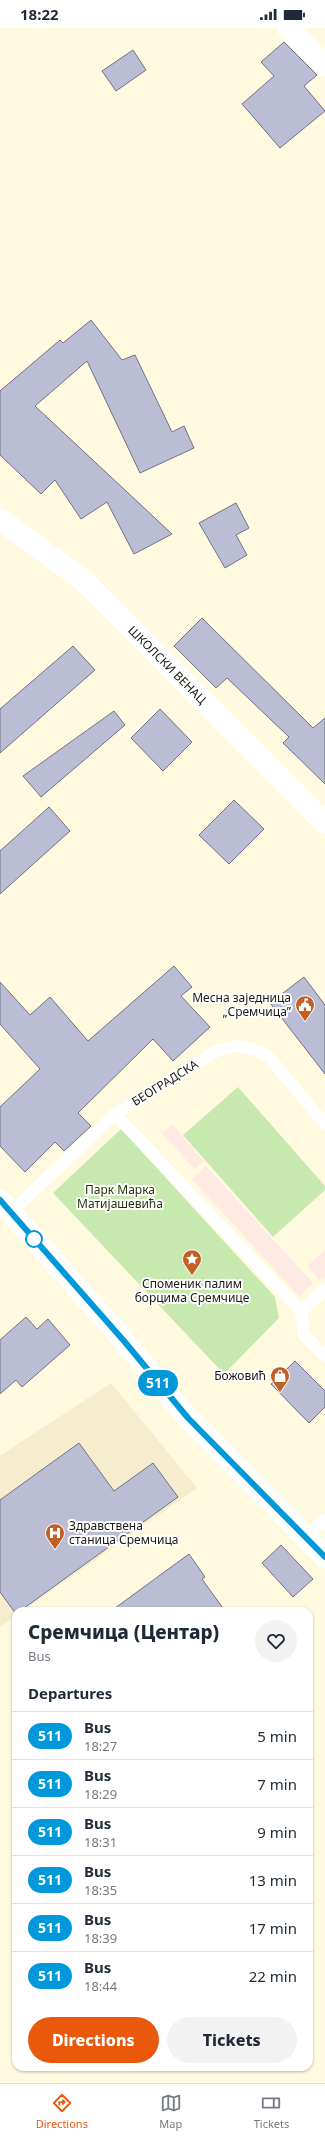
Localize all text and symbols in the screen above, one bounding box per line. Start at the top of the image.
text: 18:22 [20,4,59,24]
street label: ШКОЛСКИ ВЕНАЦ [124,622,210,708]
place label: Месна заједница „Сремчица” [192,989,292,1020]
public building icon: Месна заједница „Сремчица” [294,994,316,1022]
street label: БЕОГРАДСКА [128,1055,201,1110]
park label: Парк Марка Матијашевића [77,1181,163,1212]
unlabelled marker [25,1230,43,1248]
place icon: Споменик палим борцима Сремчице [181,1248,203,1276]
place label: Споменик палим борцима Сремчице [135,1275,250,1306]
shop icon: Божовић [269,1365,291,1393]
place label: Божовић [214,1367,266,1384]
line badge: 511 [135,1370,181,1396]
text: 511 [146,1373,170,1392]
place label: Здравствена станица Сремчица [69,1517,178,1548]
hospital icon: Здравствена станица Сремчица [44,1522,66,1550]
text: Сремчица (Центар) [28,1619,219,1645]
button: heart [255,1620,297,1662]
text: Bus [28,1647,51,1665]
text: Departures [28,1683,112,1703]
text: Bus [84,1717,111,1737]
text: 511 [38,1726,62,1745]
text: 5 min [257,1726,297,1746]
text: 18:27 [84,1737,117,1755]
text: Bus [84,1765,111,1785]
text: 511 [38,1774,62,1793]
text: 7 min [257,1774,297,1794]
text: 18:29 [84,1785,117,1803]
text: Bus [84,1813,111,1833]
text: 511 [38,1822,62,1841]
text: 9 min [257,1822,297,1842]
text: 18:31 [84,1833,117,1851]
text: Bus [84,1861,111,1881]
text: 511 [38,1870,62,1889]
text: 13 min [249,1870,297,1890]
text: 18:35 [84,1881,117,1899]
text: Bus [84,1909,111,1929]
text: 511 [38,1918,62,1937]
text: 17 min [249,1918,297,1938]
text: 18:39 [84,1929,117,1947]
text: Bus [84,1957,111,1977]
text: 511 [38,1966,62,1985]
text: 22 min [249,1966,297,1986]
text: 18:44 [84,1977,117,1995]
button: Directions [28,2017,159,2063]
button: Tickets [167,2017,297,2063]
tab: Directions [36,2092,88,2131]
tab: Map [159,2092,182,2131]
tab: Tickets [254,2092,289,2131]

